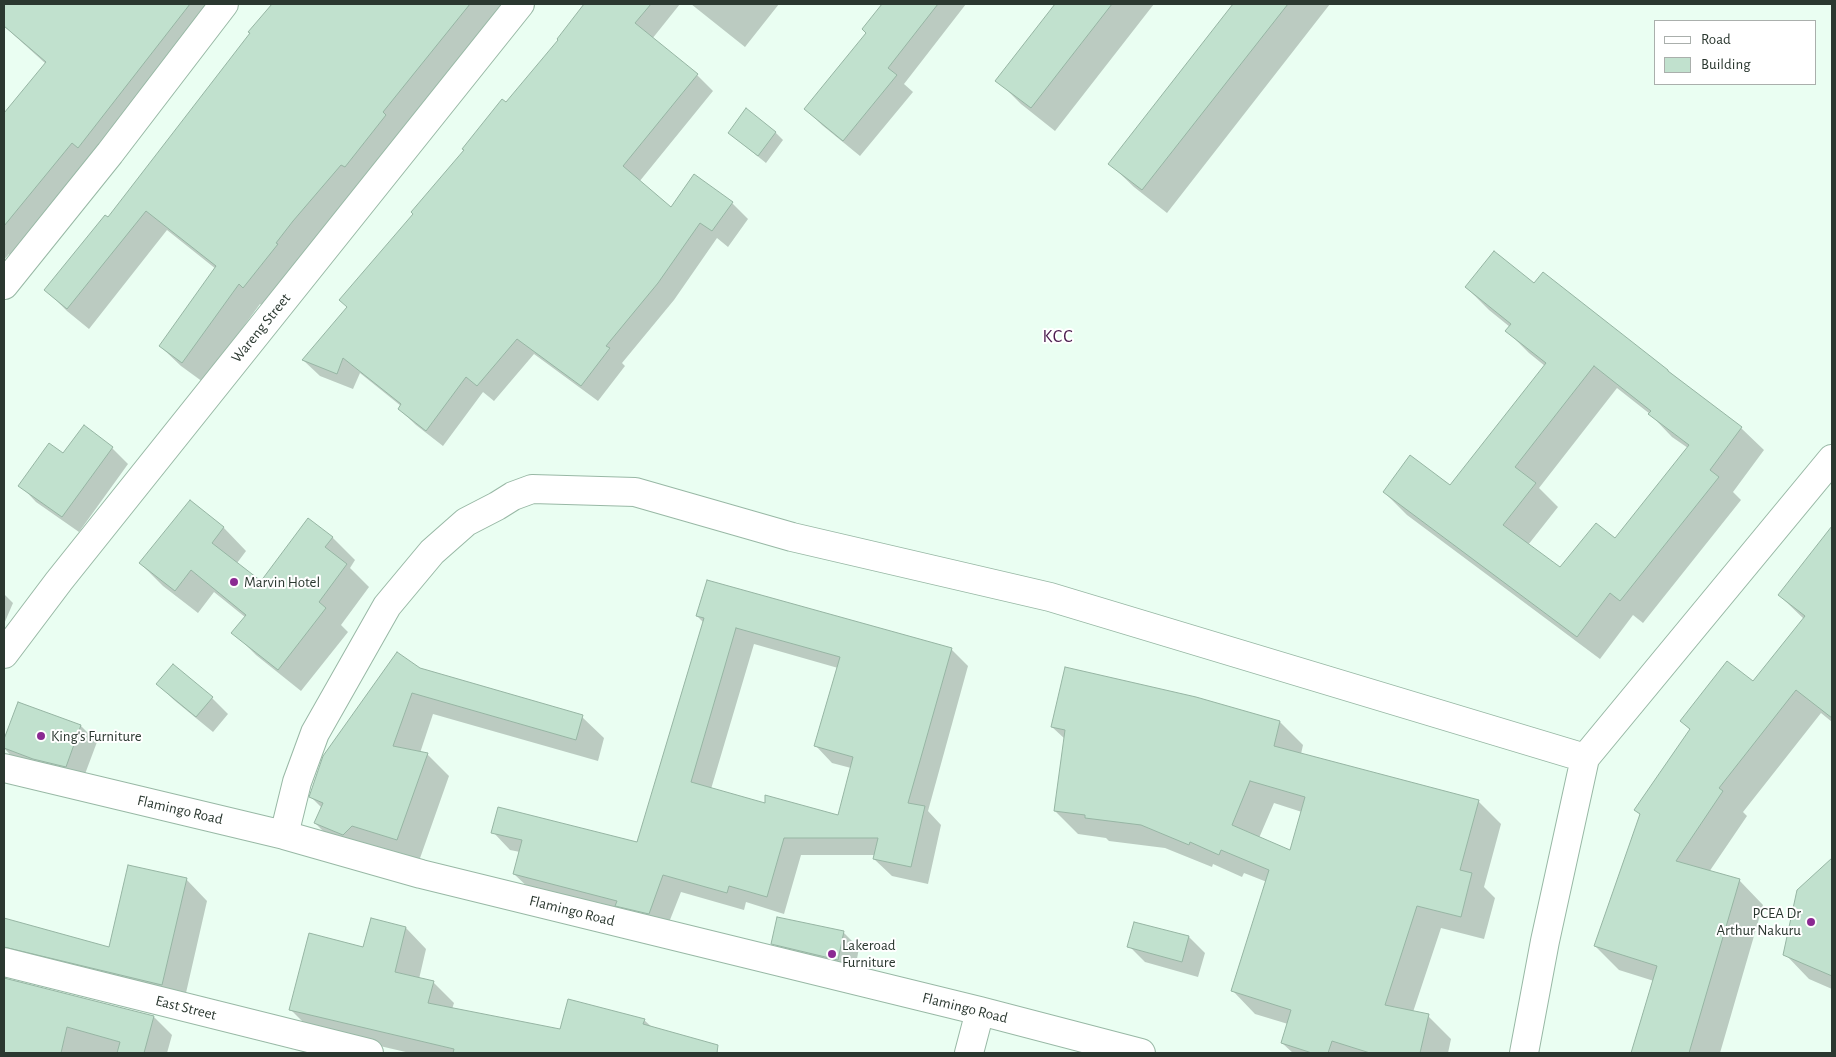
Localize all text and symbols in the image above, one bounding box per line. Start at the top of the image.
legend [1654,20,1816,85]
text: Road [1701,32,1731,47]
text: Building [1701,57,1751,72]
street label: Wareng Street [228,290,294,366]
district label: KCC [1042,326,1074,348]
place label: Marvin Hotel [244,573,320,591]
marker: Marvin Hotel [228,576,240,588]
place label: King's Furniture [51,727,142,745]
marker: King's Furniture [35,730,47,742]
street label: Flamingo Road [135,791,225,829]
street label: Flamingo Road [527,892,617,930]
place label: PCEA Dr Arthur Nakuru [1717,904,1801,939]
marker: PCEA Dr Arthur Nakuru [1805,916,1817,928]
place label: Lakeroad Furniture [842,936,896,971]
marker: Lakeroad Furniture [826,948,838,960]
street label: Flamingo Road [920,989,1010,1027]
street label: East Street [154,992,218,1024]

